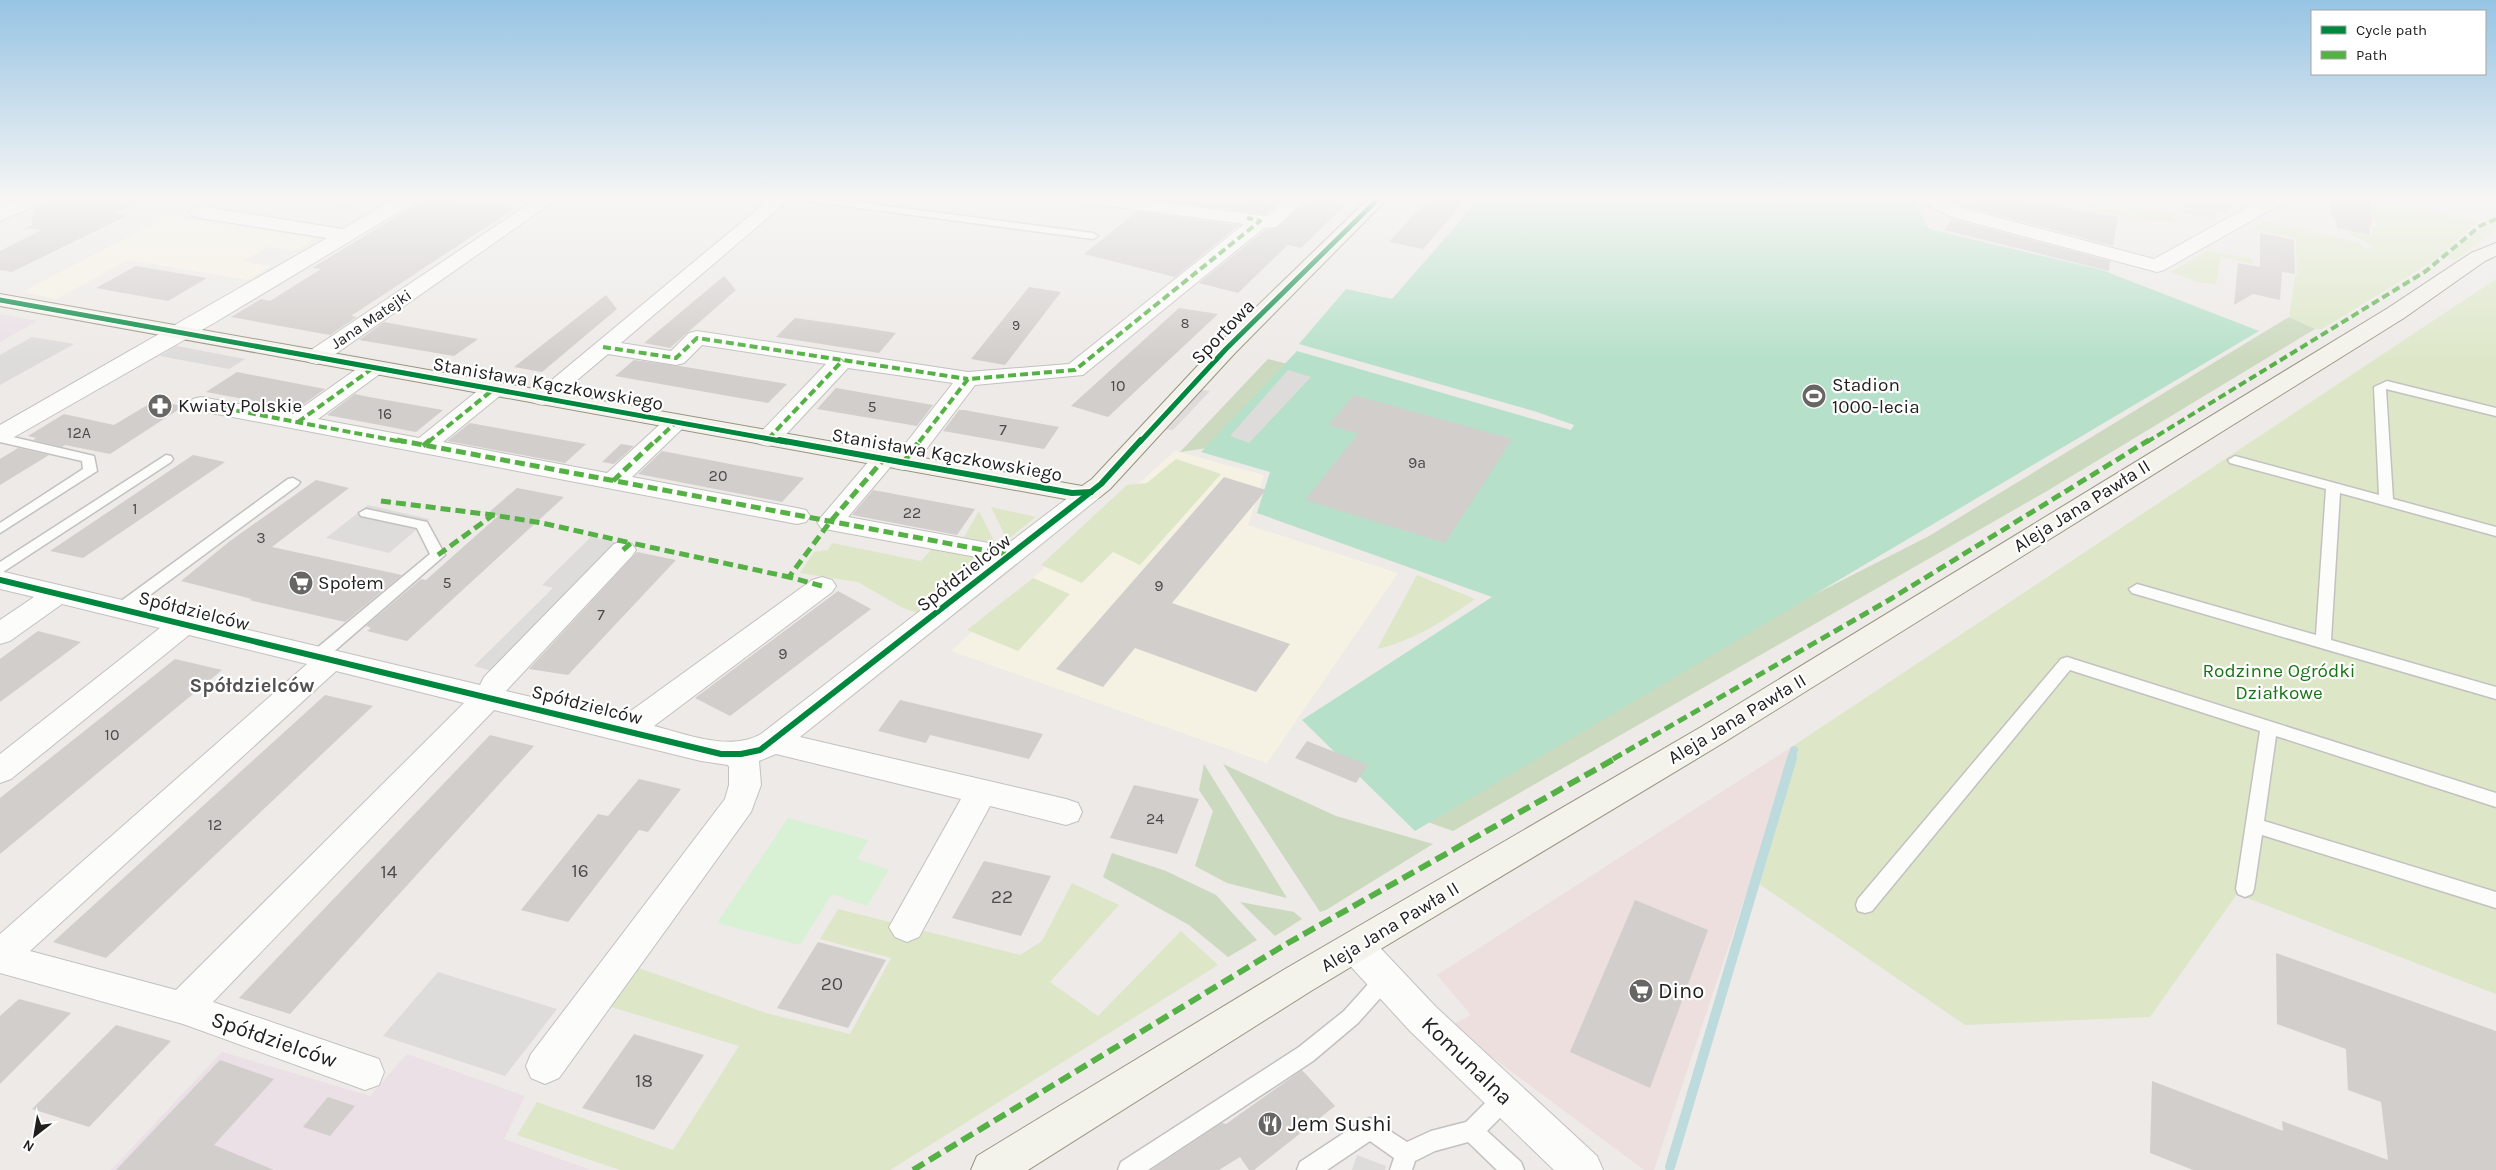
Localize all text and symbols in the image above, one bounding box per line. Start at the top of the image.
legend [2311,10,2486,75]
text: Cycle path [2356,21,2427,39]
text: Path [2356,46,2387,64]
street label: Jana Matejki [327,285,415,353]
street label: Sportowa [1187,295,1259,369]
house number: 8 [1181,315,1189,332]
house number: 9 [1012,317,1020,334]
street label: Stanisława Kączkowskiego [431,353,665,415]
place label: Stadion 1000-lecia [1832,374,1920,418]
house number: 10 [1111,376,1125,395]
sports icon: Stadion 1000-lecia [1801,383,1827,409]
pharmacy icon: Kwiaty Polskie [147,393,173,419]
place label: Kwiaty Polskie [178,395,302,417]
house number: 5 [867,397,877,416]
house number: 16 [378,404,392,423]
house number: 7 [999,420,1007,439]
house number: 12A [67,423,91,442]
street label: Stanisława Kączkowskiego [830,424,1064,486]
house number: 9a [1408,453,1426,472]
street label: Aleja Jana Pawła II [2010,455,2154,557]
house number: 20 [709,466,727,485]
house number: 1 [132,499,138,518]
house number: 22 [903,503,921,522]
house number: 3 [256,528,266,547]
street label: Spółdzielców [913,529,1016,617]
supermarket icon: Społem [288,570,314,596]
place label: Społem [318,572,384,594]
house number: 5 [442,573,452,592]
house number: 9 [1154,576,1164,595]
street label: Spółdzielców [136,587,252,635]
house number: 7 [597,605,605,624]
house number: 9 [778,644,788,663]
park label: Rodzinne Ogródki Działkowe [2202,660,2356,704]
street label: Aleja Jana Pawła II [1664,669,1810,769]
district label: Spółdzielców [190,674,314,697]
street label: Spółdzielców [529,681,645,729]
house number: 10 [105,725,119,744]
house number: 24 [1146,809,1164,828]
house number: 12 [208,815,222,834]
house number: 16 [571,860,589,882]
house number: 14 [381,861,398,883]
street label: Aleja Jana Pawła II [1317,877,1463,977]
house number: 22 [991,886,1013,908]
house number: 20 [821,973,843,995]
supermarket icon: Dino [1628,978,1654,1004]
place label: Dino [1658,978,1704,1004]
street label: Spółdzielców [208,1006,340,1074]
street label: Komunalna [1416,1011,1518,1111]
house number: 18 [635,1070,653,1092]
north arrow [10,1110,60,1160]
restaurant icon: Jem Sushi [1257,1111,1283,1137]
place label: Jem Sushi [1288,1111,1392,1137]
text: N [20,1136,37,1156]

